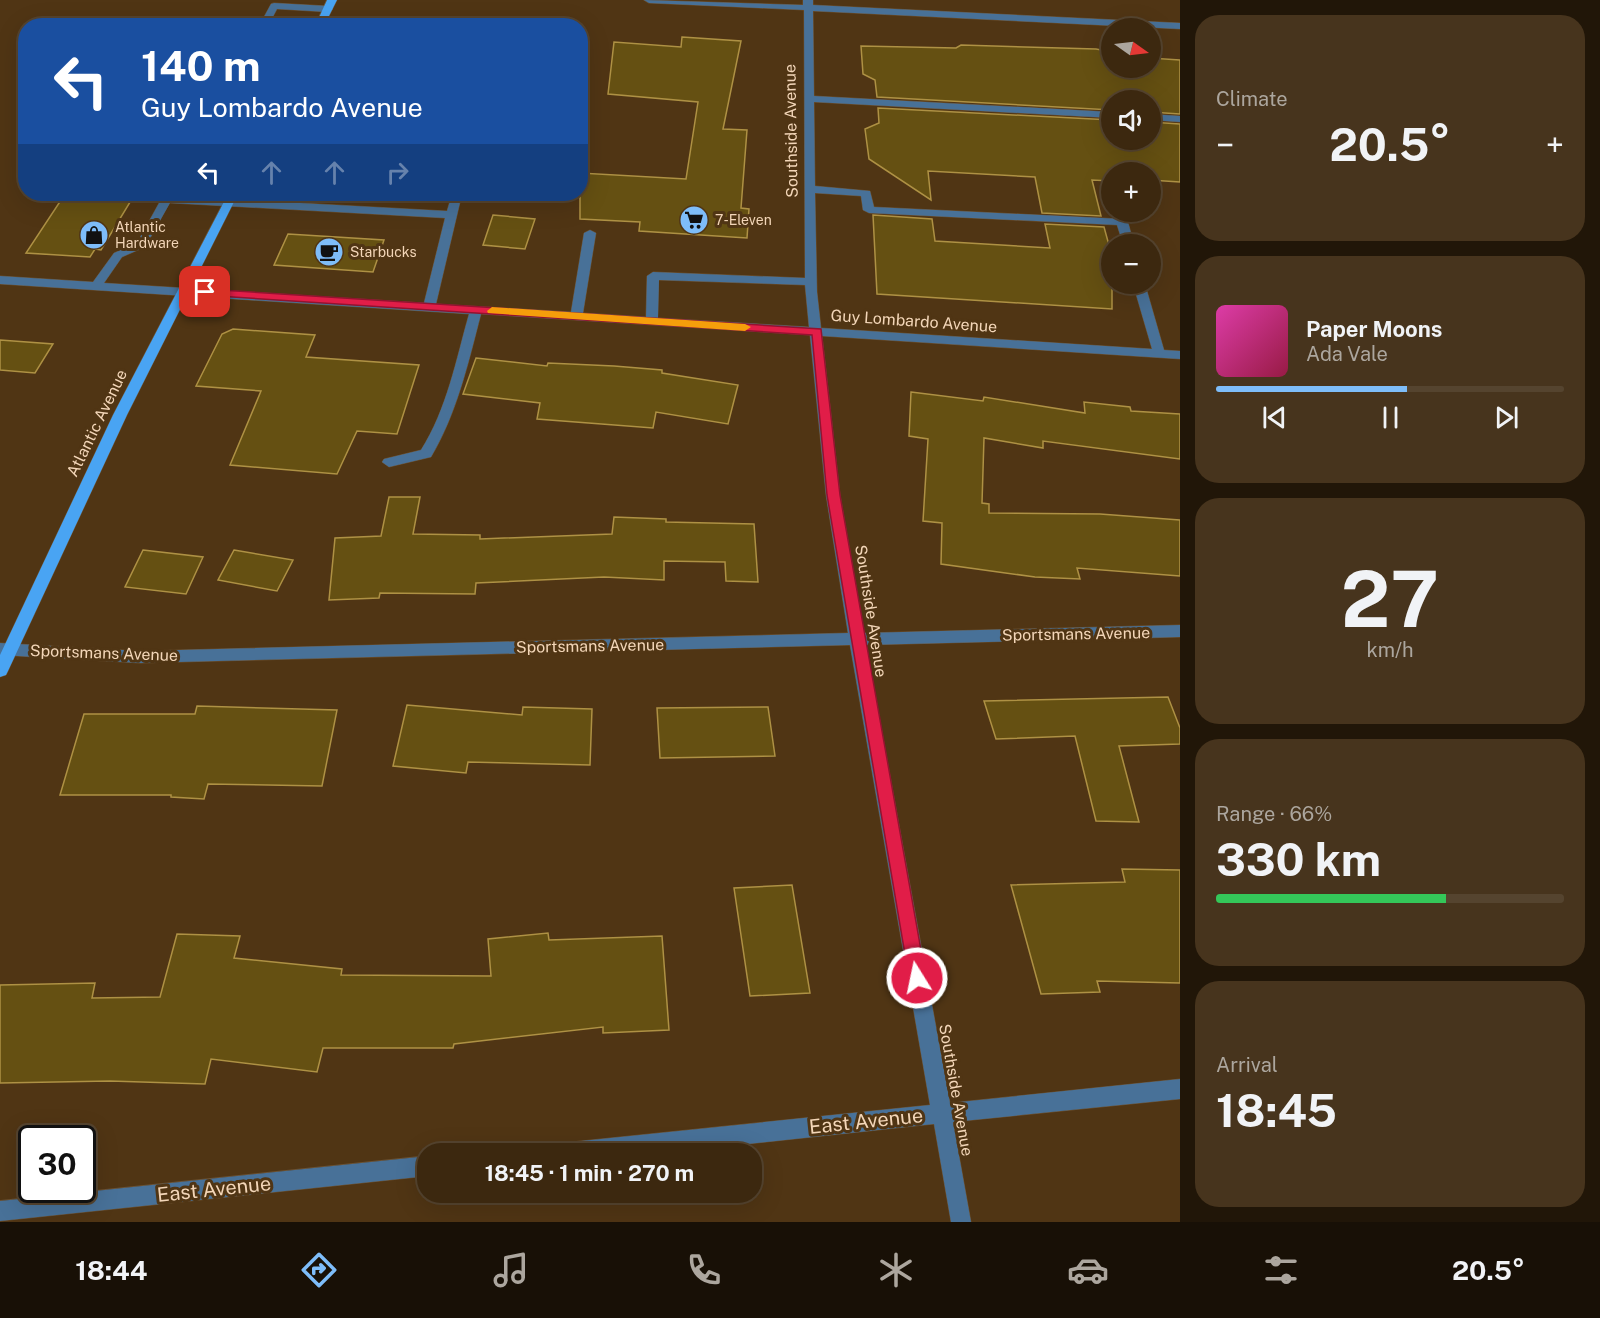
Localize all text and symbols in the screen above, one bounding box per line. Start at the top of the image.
north arrow [1101,18,1161,78]
map controls [1101,18,1161,294]
text: 140 m [141,41,261,90]
icon: left [42,42,120,120]
street label: Southside Avenue [780,64,802,198]
text: Climate [1216,87,1288,111]
button: sound [1101,90,1161,150]
text: Guy Lombardo Avenue [141,91,423,123]
text: 20.5° [1329,118,1451,171]
text: − [1216,126,1234,164]
text: + [1546,126,1564,164]
icon: left [192,156,225,189]
icon: ahead [255,156,288,189]
icon: ahead [318,156,351,189]
icon: right [381,156,414,189]
button: + [1101,162,1161,222]
supermarket icon: 7-Eleven [678,204,710,236]
place label: 7-Eleven [715,212,772,228]
shop icon: Atlantic Hardware [78,219,110,251]
place label: Atlantic Hardware [115,219,179,251]
button: − [1101,234,1161,294]
cafe icon: Starbucks [313,236,345,268]
place label: Starbucks [350,244,416,260]
pin [179,266,230,317]
icon: arrive [188,275,221,308]
street label: Guy Lombardo Avenue [830,306,998,336]
text: Paper Moons [1306,316,1442,342]
text: Ada Vale [1306,342,1388,366]
street label: Atlantic Avenue [63,366,131,480]
icon: previous [1258,401,1291,434]
icon: pause [1374,401,1407,434]
icon: next [1490,401,1523,434]
street label: Southside Avenue [851,543,891,679]
text: 27 [1341,553,1439,645]
street label: Sportsmans Avenue [1002,623,1150,645]
street label: Sportsmans Avenue [516,635,664,657]
text: km/h [1366,638,1414,662]
street label: Sportsmans Avenue [30,641,178,665]
text: Range · 66% [1216,802,1332,826]
text: 330 km [1216,833,1381,886]
position arrow [885,946,949,1010]
street label: Southside Avenue [935,1022,977,1158]
text: Arrival [1216,1053,1278,1077]
text: 18:45 [1216,1084,1337,1137]
street label: East Avenue [808,1103,924,1139]
speed limit sign: 30 [18,1125,96,1203]
text: 18:45 · 1 min · 270 m [485,1160,694,1186]
street label: East Avenue [156,1171,272,1207]
icon: directions [298,1249,340,1291]
icon: music [490,1249,532,1291]
icon: phone [683,1249,725,1291]
icon: climate [875,1249,917,1291]
icon: car [1067,1249,1109,1291]
icon: filters [1260,1249,1302,1291]
text: 18:44 [75,1254,147,1286]
text: 20.5° [1452,1254,1525,1286]

